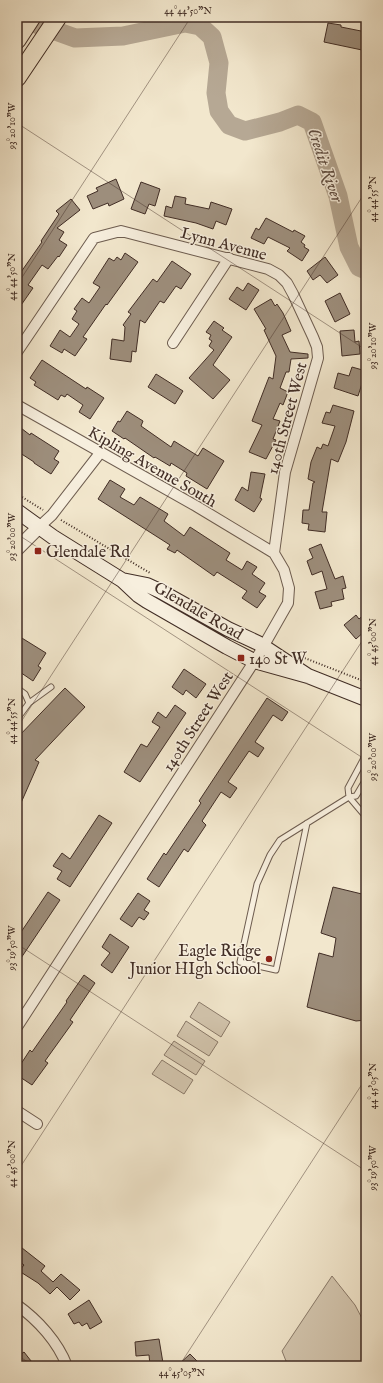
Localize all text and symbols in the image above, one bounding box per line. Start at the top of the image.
text: 44°44'50"N [164,5,212,18]
text: 93°20'10"W [6,102,19,150]
water label: Credit River [302,126,347,206]
text: 44°44'55"N [367,175,380,222]
street label: Lynn Avenue [178,224,269,266]
text: 44°44'50"N [6,253,19,301]
text: 93°20'10"W [367,322,380,370]
street label: 140th Street West [263,360,313,477]
street label: Kipling Avenue South [84,423,220,513]
text: 93°20'00"W [6,513,19,562]
place label: Glendale Rd [46,543,131,563]
marker: Glendale Rd [33,546,43,556]
street label: Glendale Road [150,578,247,646]
text: 44°45'00"N [367,618,380,666]
place label: 140 St W [249,650,307,670]
marker: 140 St W [236,653,246,663]
street label: 140th Street West [159,668,239,776]
text: 44°44'55"N [6,697,19,744]
text: 93°20'00"W [367,733,380,782]
text: 93°19'50"W [6,925,19,972]
place label: Eagle Ridge Junior HIgh School [128,942,262,980]
marker: Eagle Ridge Junior HIgh School [264,954,274,964]
text: 44°45'05"N [367,1062,380,1109]
text: 44°45'00"N [6,1140,19,1188]
text: 93°19'50"W [367,1145,380,1192]
text: 44°45'05"N [159,1367,206,1380]

